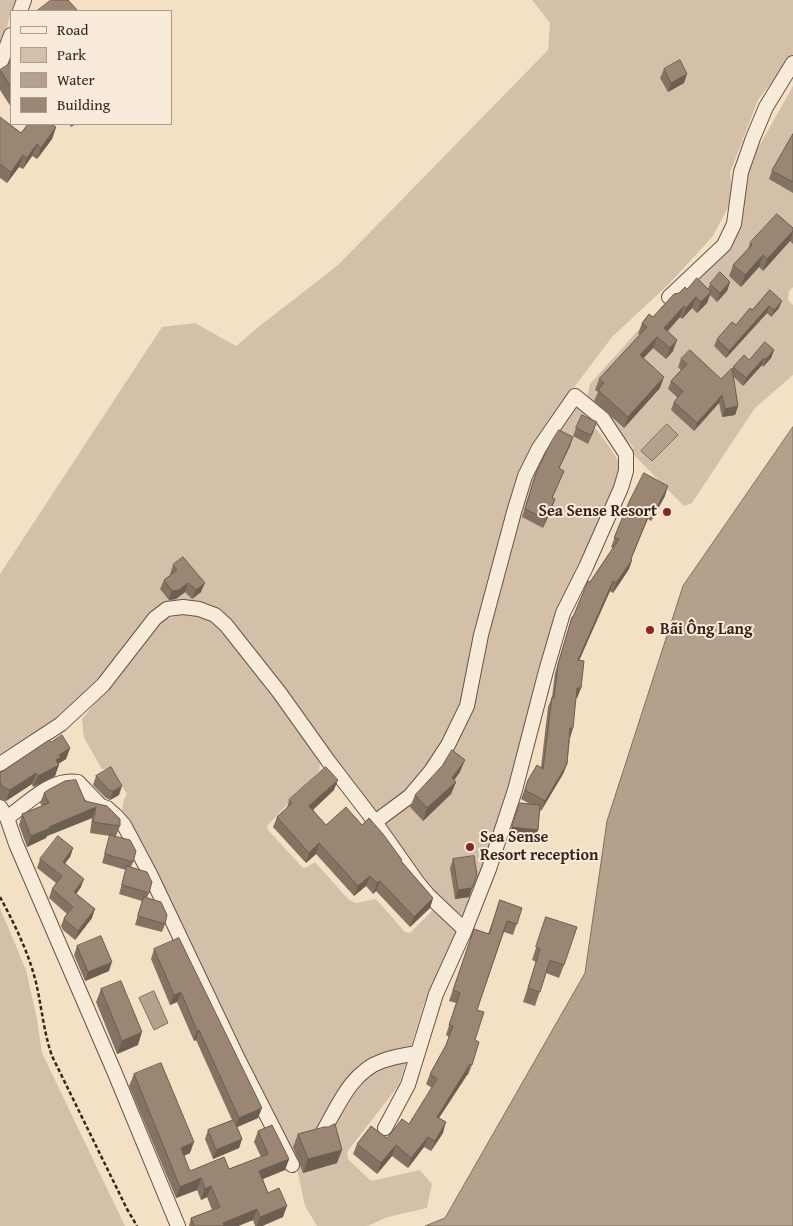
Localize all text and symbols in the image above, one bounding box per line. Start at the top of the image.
legend [10,10,172,125]
text: Road [57,19,88,40]
text: Park [57,44,86,65]
text: Water [57,69,95,90]
text: Building [57,94,110,115]
place label: Sea Sense Resort [538,502,657,522]
marker: Sea Sense Resort [661,506,673,518]
place label: Bãi Ông Lang [660,620,752,640]
marker: Bãi Ông Lang [644,624,656,636]
place label: Sea Sense Resort reception [480,828,598,866]
marker: Sea Sense Resort reception [464,841,476,853]

